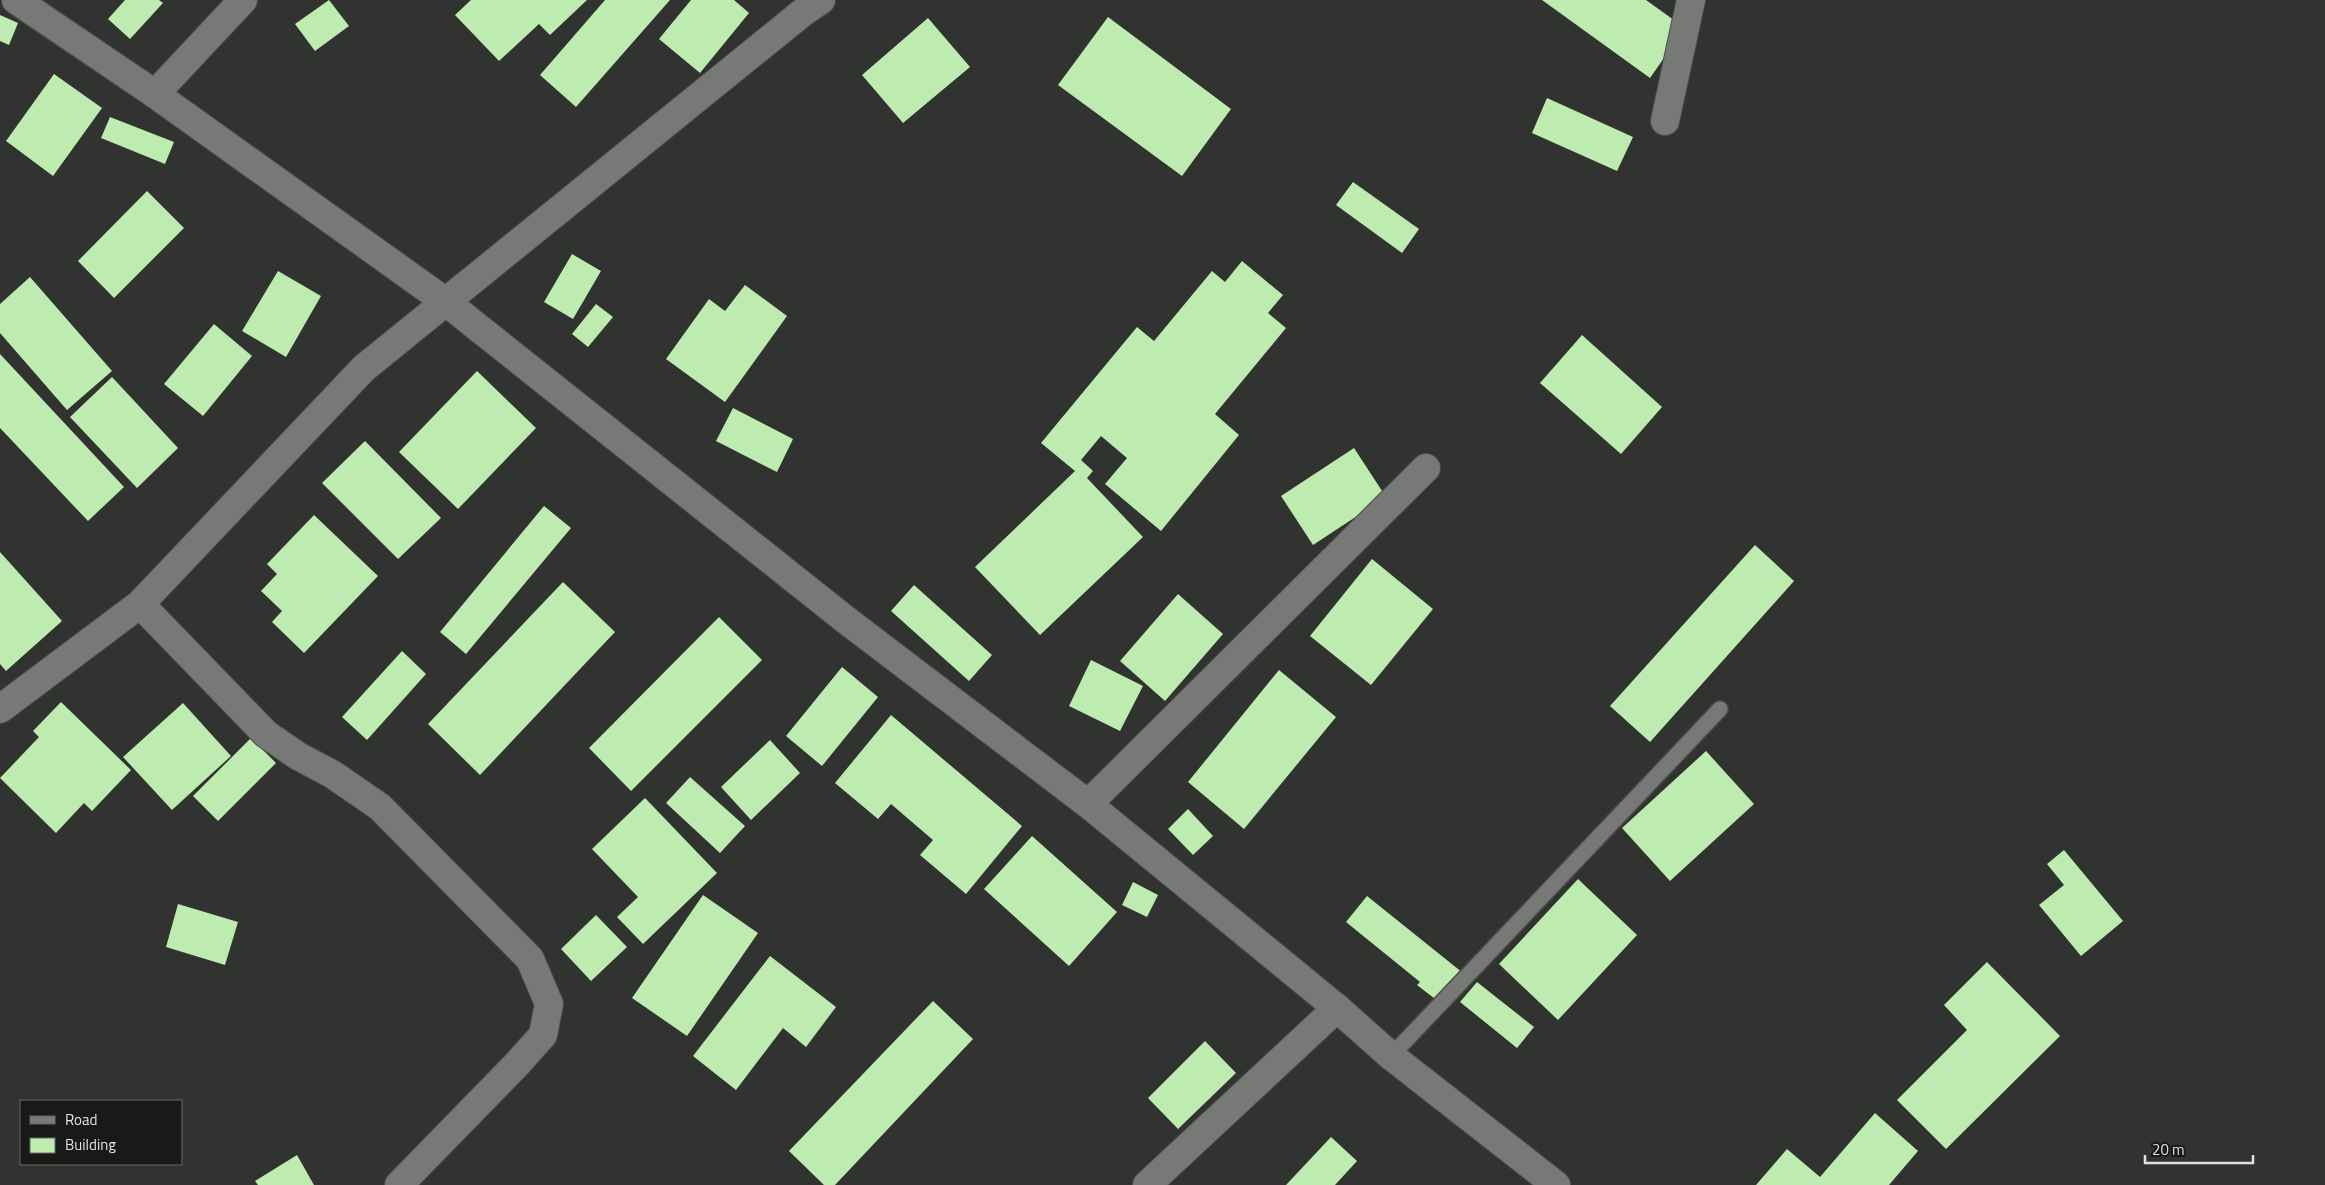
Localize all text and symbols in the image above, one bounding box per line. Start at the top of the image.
legend [20,1100,182,1165]
text: Road [65,1108,97,1131]
scale bar [2145,1132,2252,1164]
text: Building [65,1133,116,1156]
text: 20 m [2152,1138,2185,1161]

